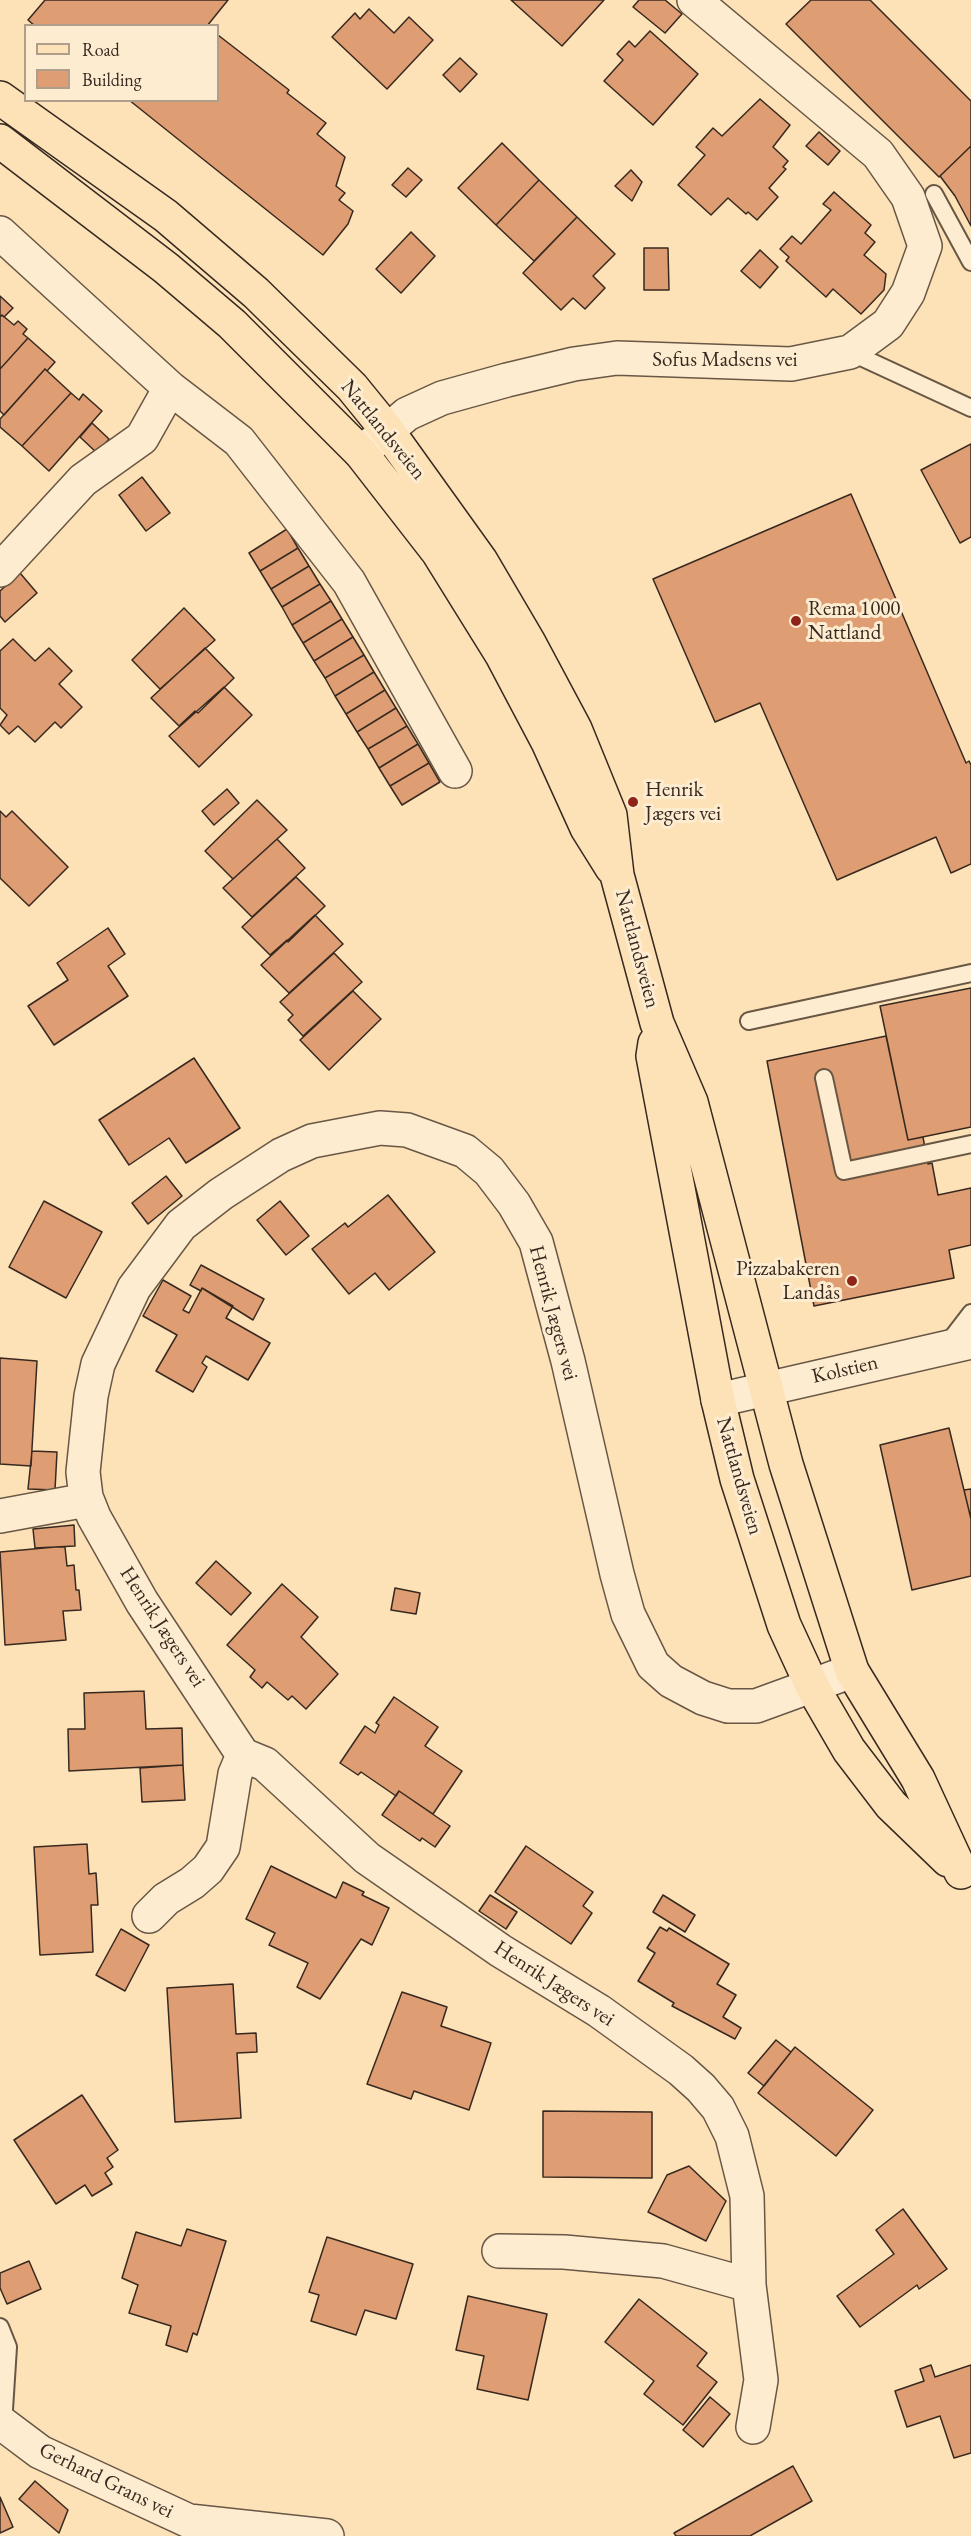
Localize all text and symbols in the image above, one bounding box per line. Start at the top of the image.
legend [24,24,219,102]
text: Road [82,38,120,61]
text: Building [82,68,142,91]
street label: Sofus Madsens vei [652,347,798,373]
street label: Nattlandsveien [335,375,431,485]
place label: Rema 1000 Nattland [808,596,900,646]
marker: Rema 1000 Nattland [789,614,803,628]
place label: Henrik Jægers vei [645,777,721,827]
marker: Henrik Jægers vei [626,795,640,809]
street label: Nattlandsveien [609,887,665,1011]
street label: Henrik Jægers vei [523,1243,583,1383]
place label: Pizzabakeren Landås [736,1256,840,1306]
marker: Pizzabakeren Landås [845,1274,859,1288]
street label: Kolstien [809,1350,881,1390]
street label: Nattlandsveien [710,1414,768,1538]
street label: Henrik Jægers vei [114,1562,210,1692]
street label: Henrik Jægers vei [489,1936,619,2032]
street label: Gerhard Grans vei [35,2438,177,2524]

